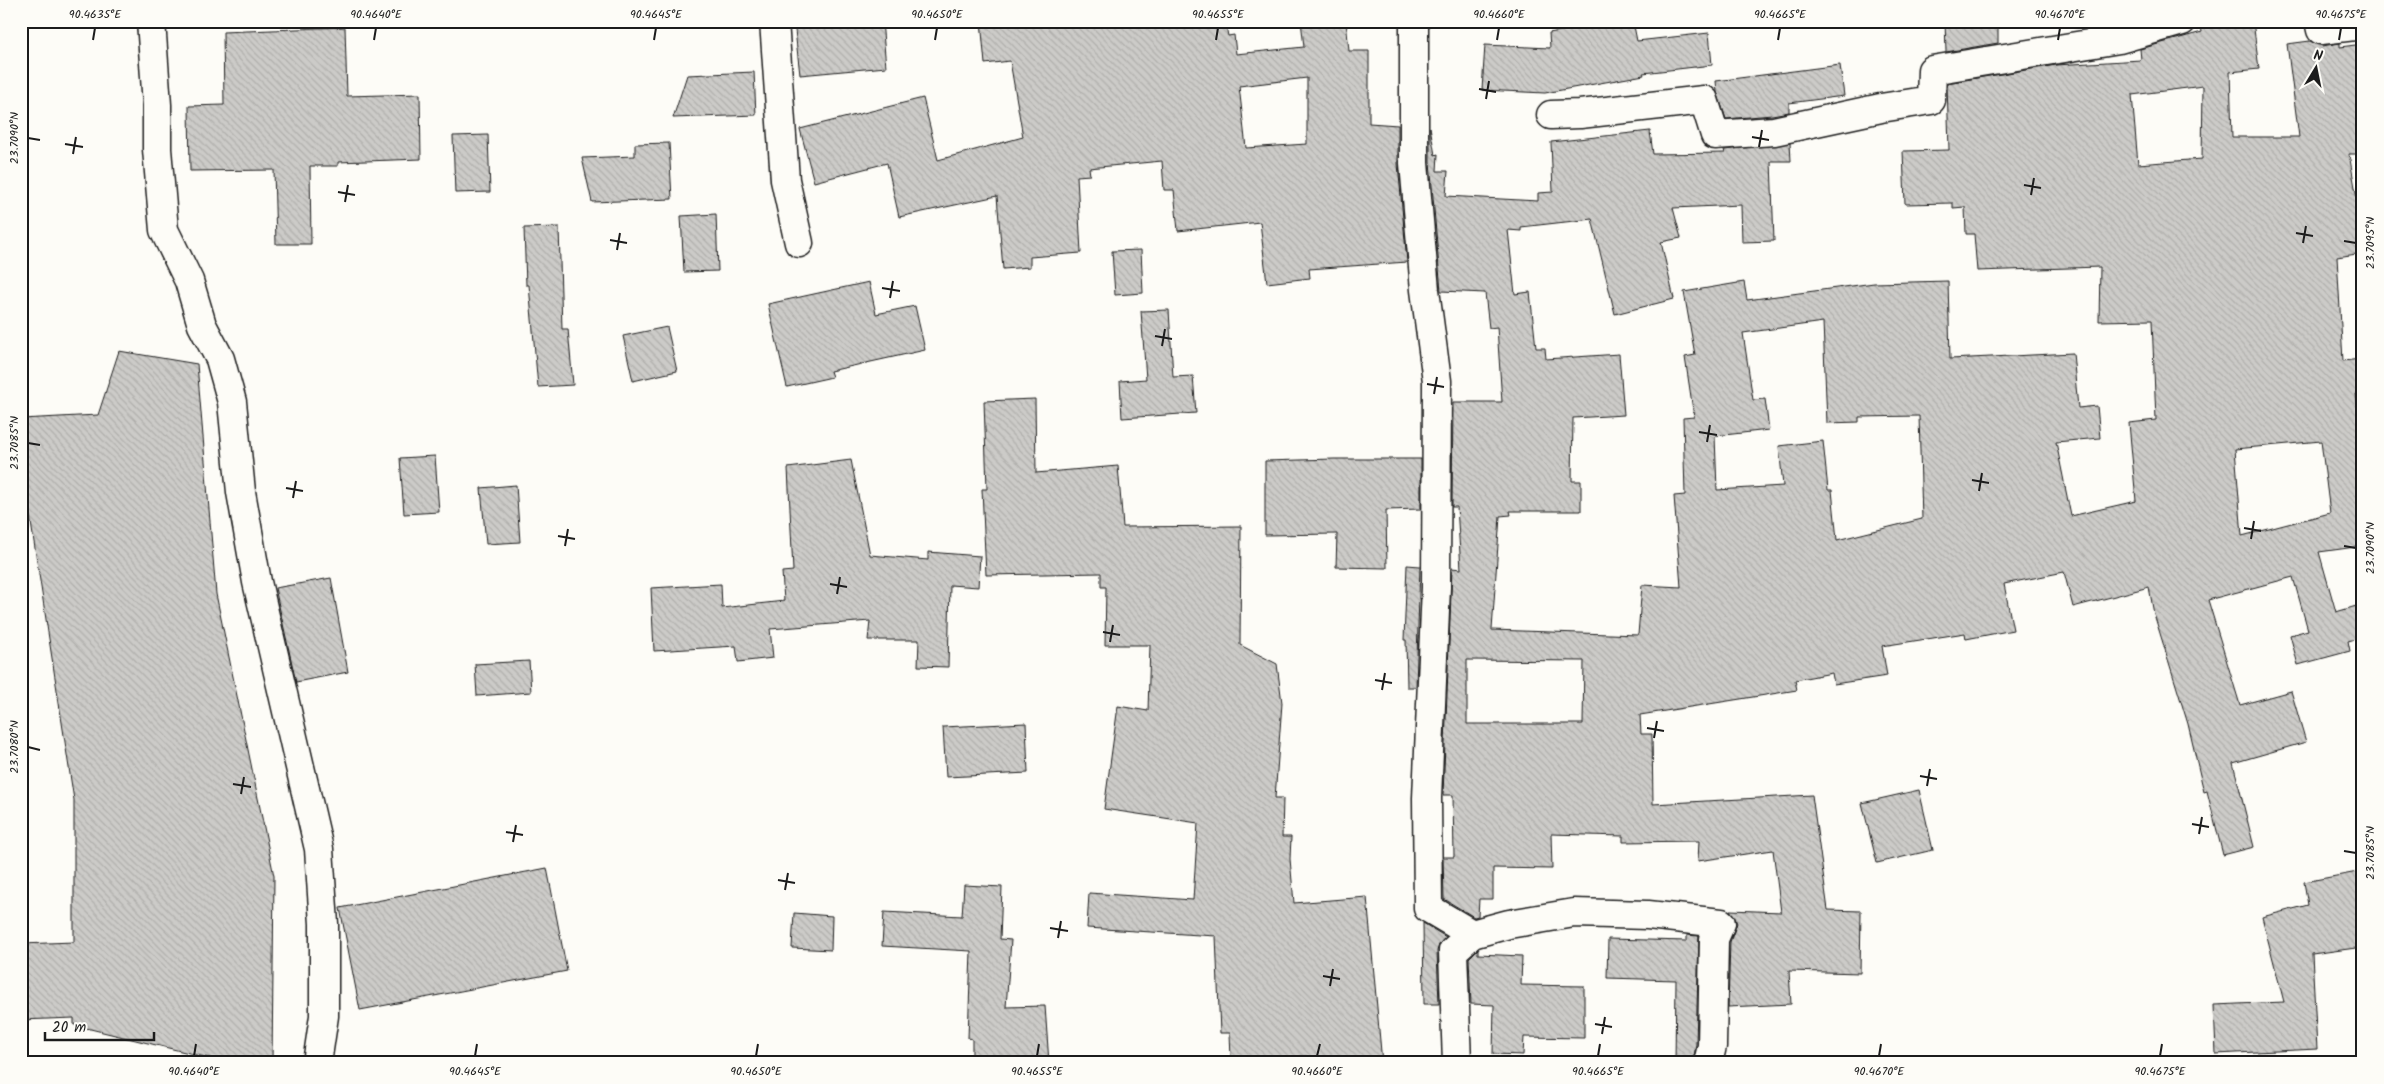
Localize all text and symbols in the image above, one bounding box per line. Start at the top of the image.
text: 90.4635°E [69,5,122,24]
text: 90.4640°E [350,5,403,24]
text: 90.4645°E [630,5,683,24]
text: 90.4650°E [911,5,964,24]
text: 90.4655°E [1192,5,1245,24]
text: 90.4660°E [1473,5,1526,24]
text: 90.4665°E [1754,5,1807,24]
text: 90.4670°E [2035,5,2086,24]
text: 90.4675°E [2315,5,2367,24]
north arrow [2292,42,2342,92]
text: N [2312,45,2325,68]
text: 23.7090°N [5,112,24,164]
text: 23.7095°N [2361,217,2380,269]
text: 23.7085°N [5,416,24,470]
text: 23.7090°N [2361,522,2380,574]
text: 23.7080°N [5,720,24,774]
text: 23.7085°N [2361,826,2380,880]
scale bar [45,1009,154,1041]
text: 20 m [52,1016,86,1040]
text: 90.4640°E [168,1062,221,1081]
text: 90.4645°E [449,1062,502,1081]
text: 90.4650°E [730,1062,783,1081]
text: 90.4655°E [1011,1062,1064,1081]
text: 90.4660°E [1291,1062,1344,1081]
text: 90.4665°E [1572,1062,1625,1081]
text: 90.4670°E [1854,1062,1905,1081]
text: 90.4675°E [2134,1062,2186,1081]

